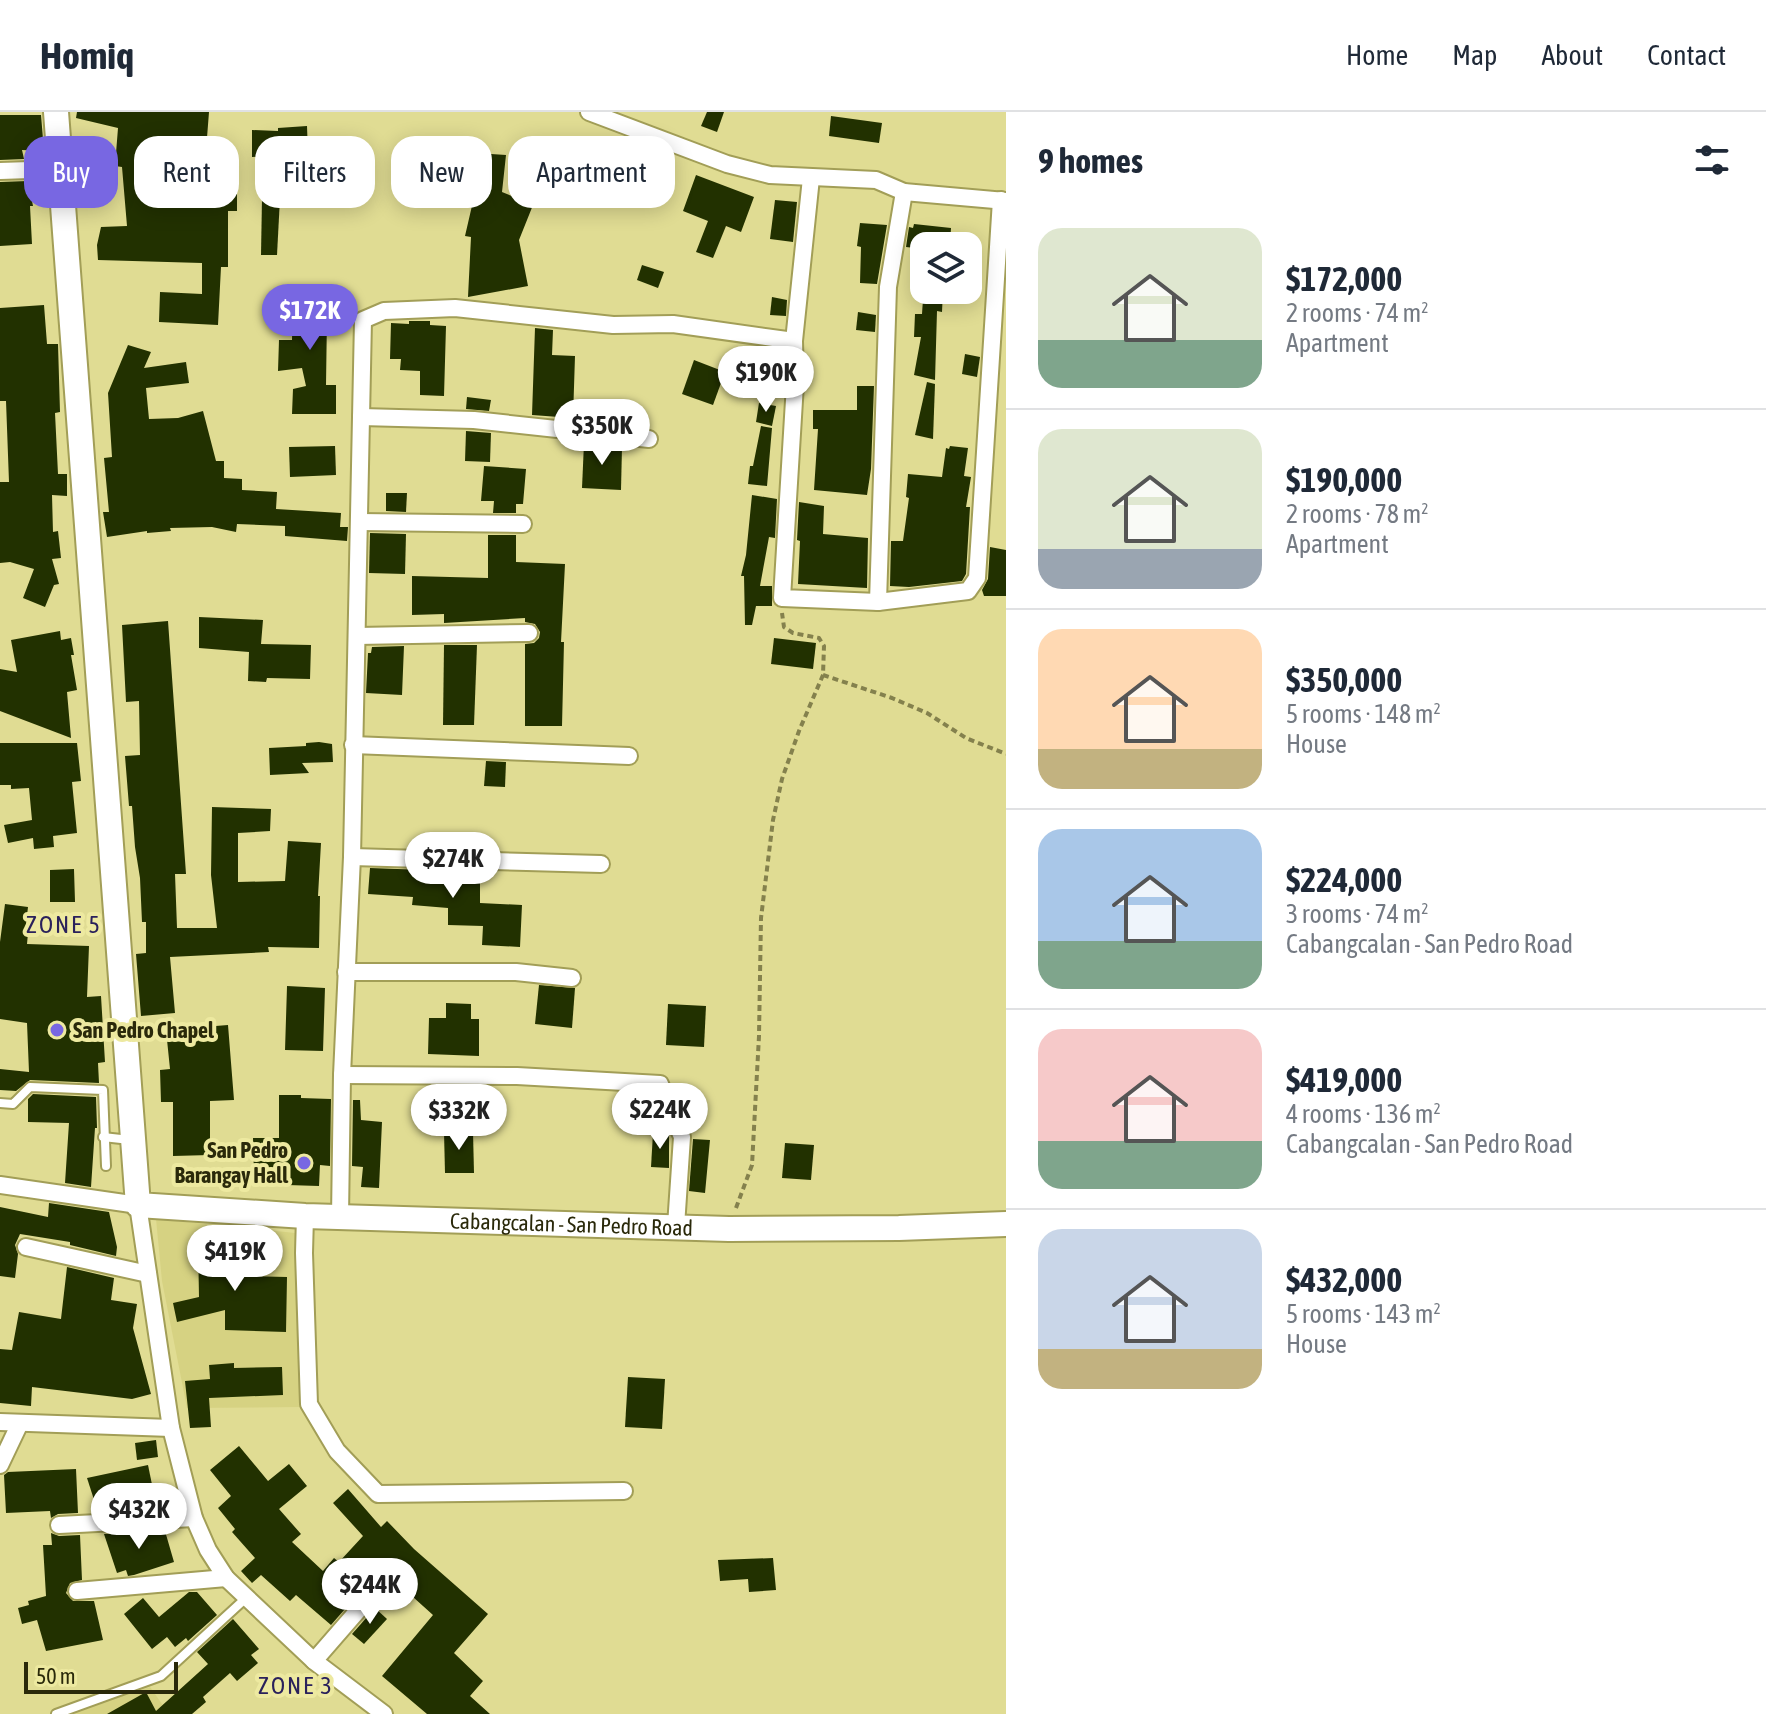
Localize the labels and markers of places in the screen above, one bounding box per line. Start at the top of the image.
pin: $172K [254,284,366,352]
pin: $190K [710,346,822,414]
pin: $350K [546,399,658,467]
pin: $274K [397,832,509,900]
place label: San Pedro Chapel [73,1017,215,1043]
marker: San Pedro Chapel [48,1021,66,1039]
pin: $224K [604,1083,716,1151]
pin: $332K [403,1084,515,1152]
place label: San Pedro Barangay Hall [174,1137,289,1188]
marker: San Pedro Barangay Hall [295,1154,313,1172]
pin: $419K [179,1225,291,1293]
pin: $432K [83,1483,195,1551]
pin: $244K [314,1558,426,1626]

